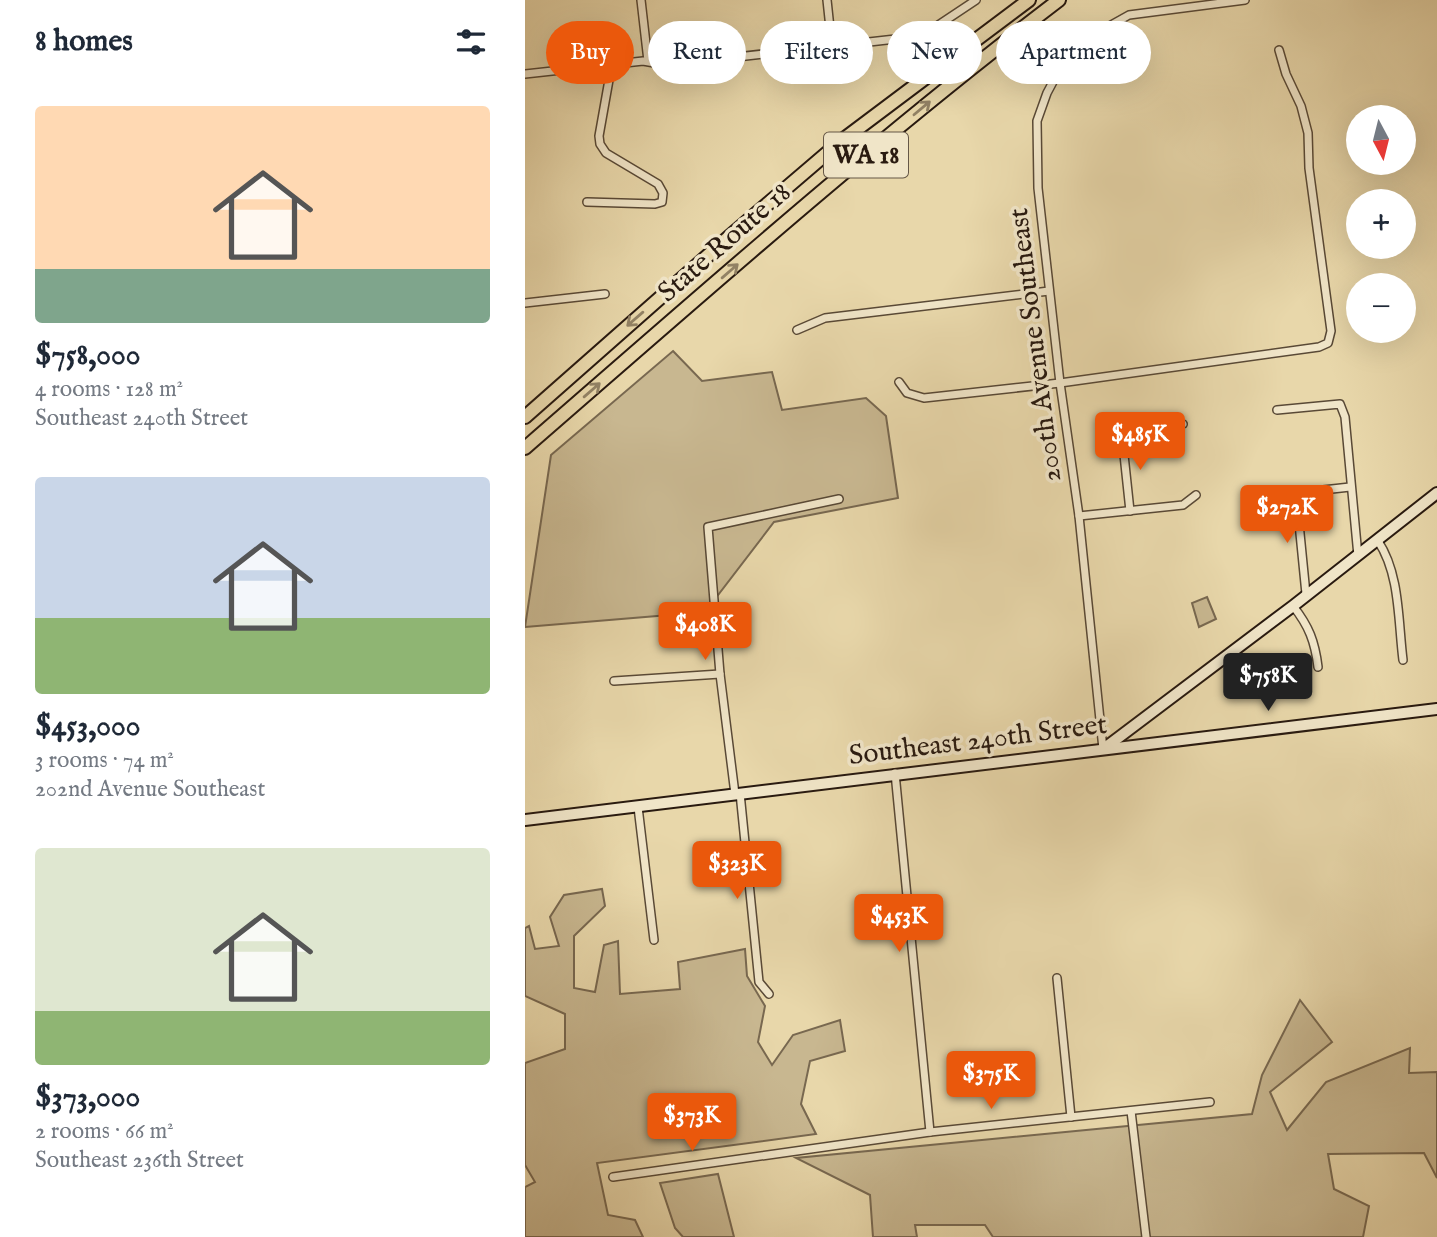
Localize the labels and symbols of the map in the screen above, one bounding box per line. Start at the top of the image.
one-way arrow [913,100,931,116]
north arrow [1346,105,1416,175]
road number: WA 18 [824,132,908,178]
street label: State Route 18 [651,176,799,310]
street label: 200th Avenue Southeast [1002,206,1070,484]
one-way arrow [721,263,739,279]
one-way arrow [627,311,645,327]
one-way arrow [583,382,601,398]
pin: $485K [1091,412,1189,472]
pin: $272K [1238,486,1336,545]
pin: $408K [656,602,754,662]
pin: $758K [1219,654,1317,713]
street label: Southeast 240th Street [847,708,1109,774]
pin: $323K [688,842,786,901]
pin: $453K [850,894,948,954]
pin: $375K [942,1052,1040,1111]
pin: $373K [643,1094,741,1153]

